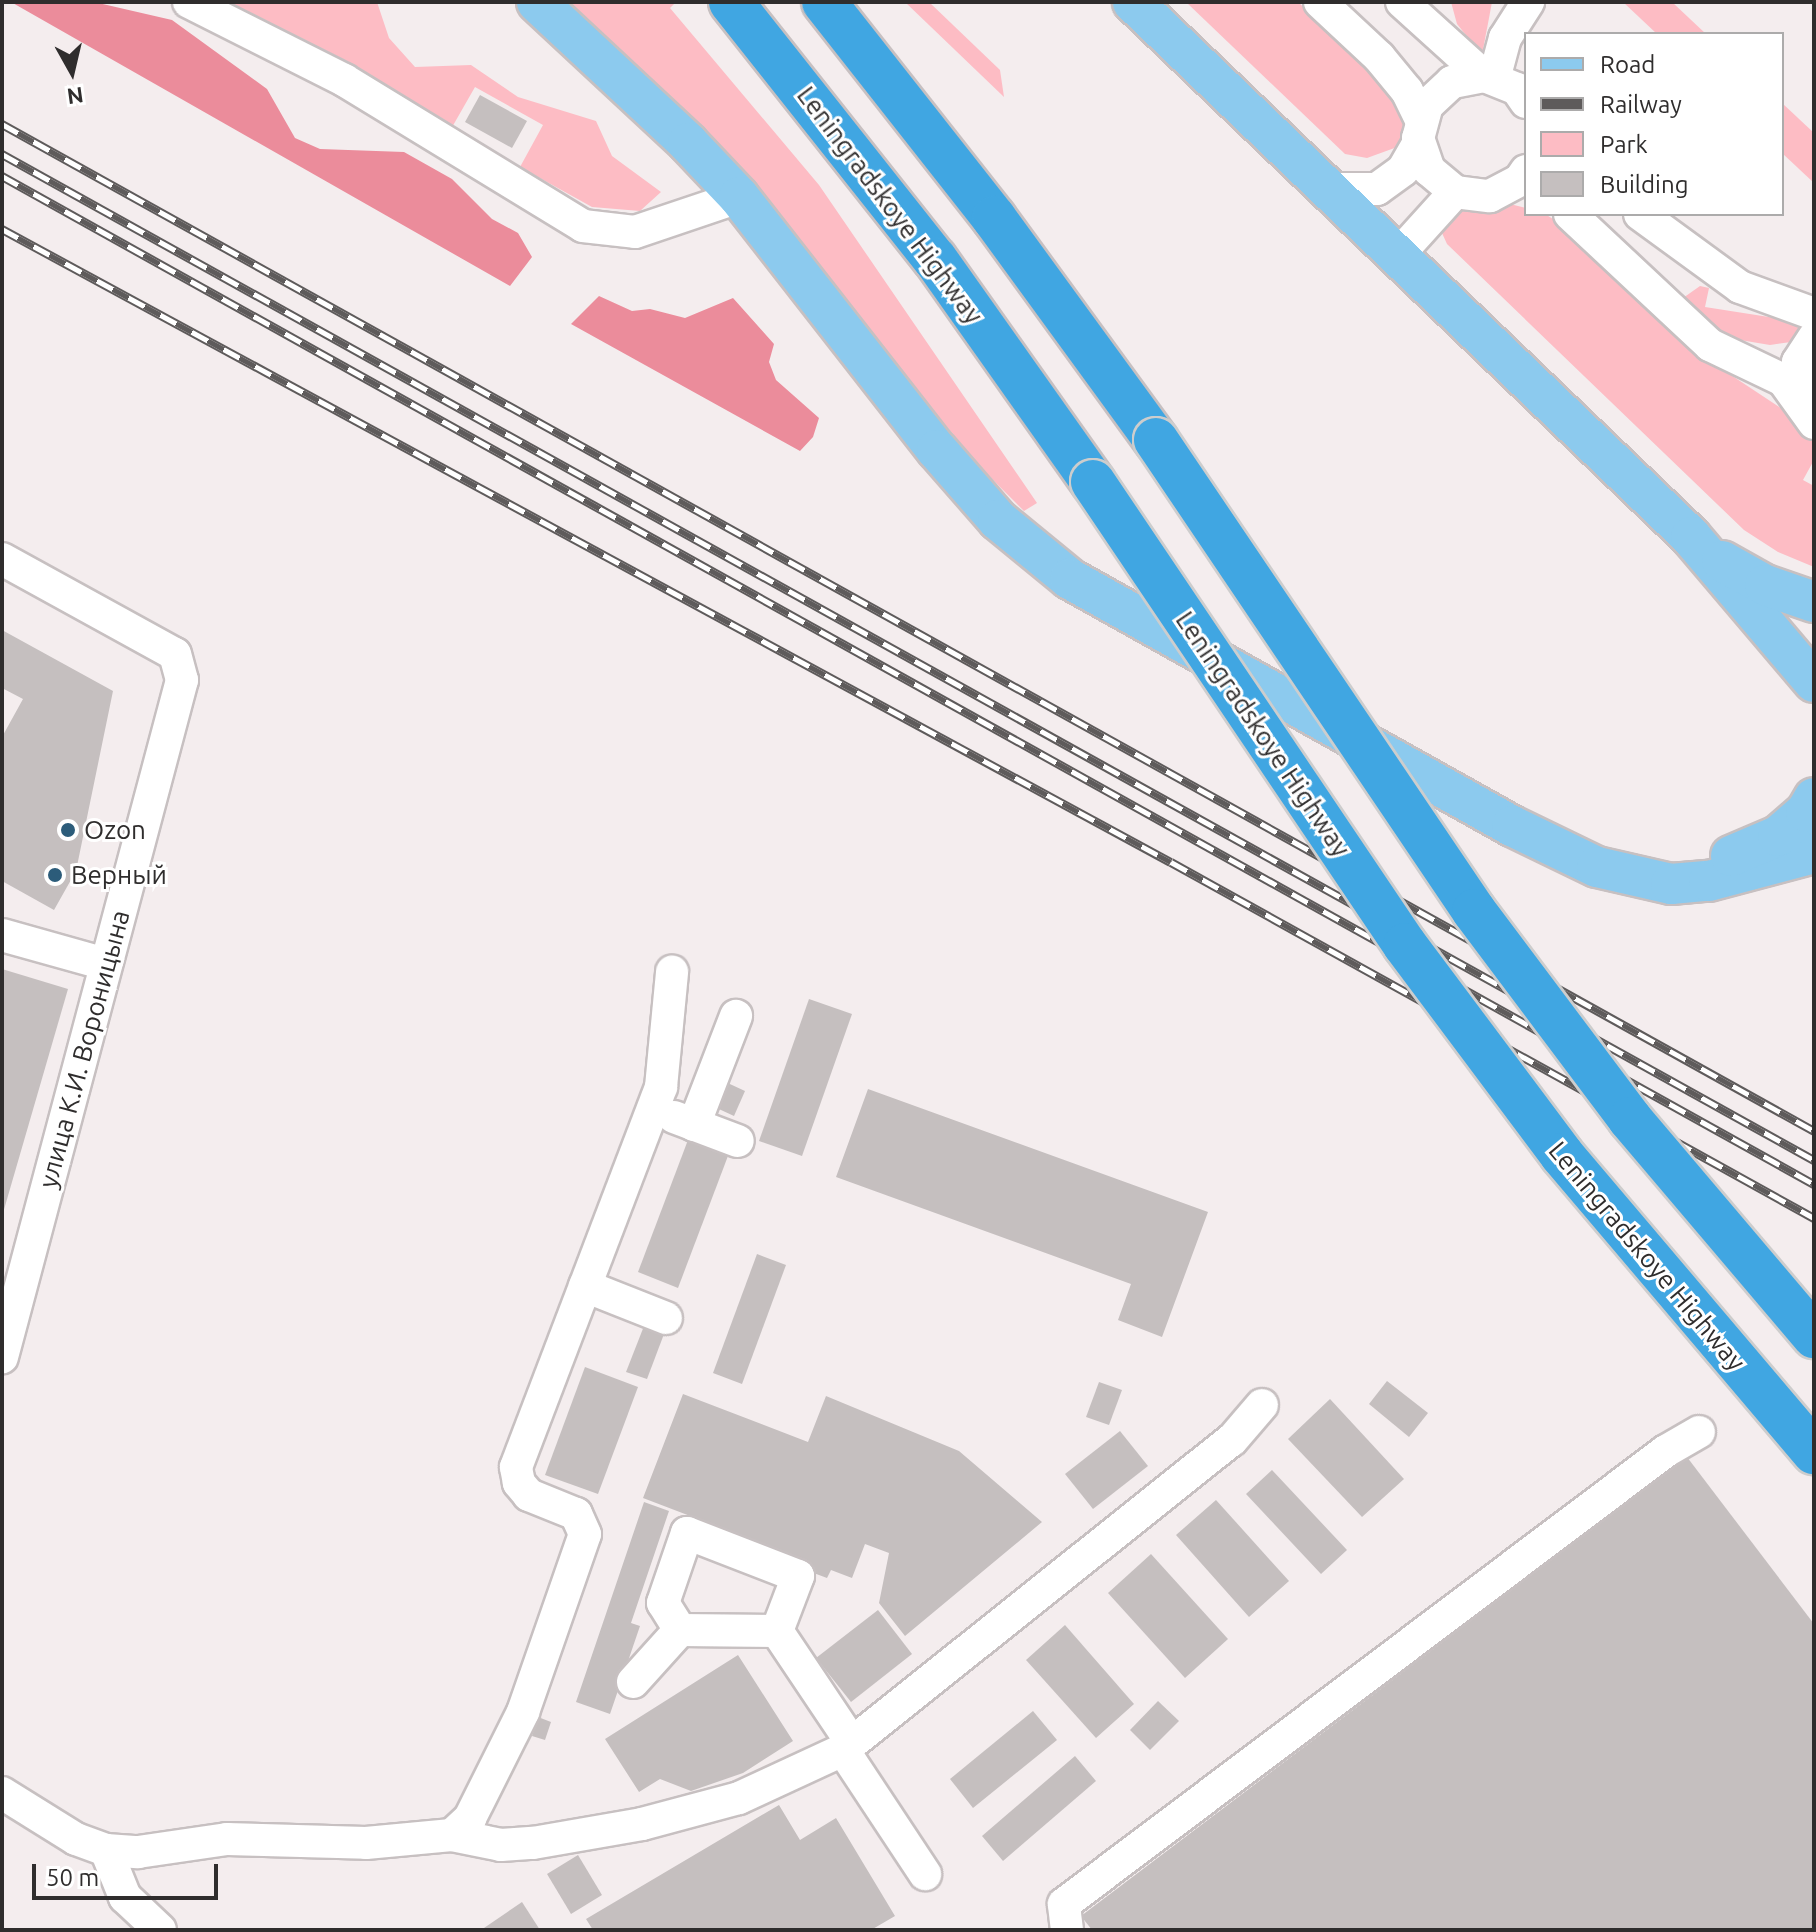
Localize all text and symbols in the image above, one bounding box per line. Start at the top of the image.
north arrow [32,32,112,112]
legend [1524,32,1784,216]
text: Road [1600,51,1655,78]
street label: Leningradskoye Highway [791,80,989,330]
text: N [66,83,85,110]
text: Railway [1600,91,1682,118]
text: Park [1600,131,1648,158]
text: Building [1600,171,1688,198]
street label: Leningradskoye Highway [1169,605,1357,863]
place label: Ozon [84,814,146,846]
marker: Ozon [59,821,77,839]
place label: Верный [71,859,167,891]
marker: Верный [46,866,64,884]
street label: улица К.И. Вороницына [32,907,136,1191]
street label: Leningradskoye Highway [1542,1135,1752,1377]
scale bar [36,1848,222,1898]
text: 50 m [46,1864,99,1891]

